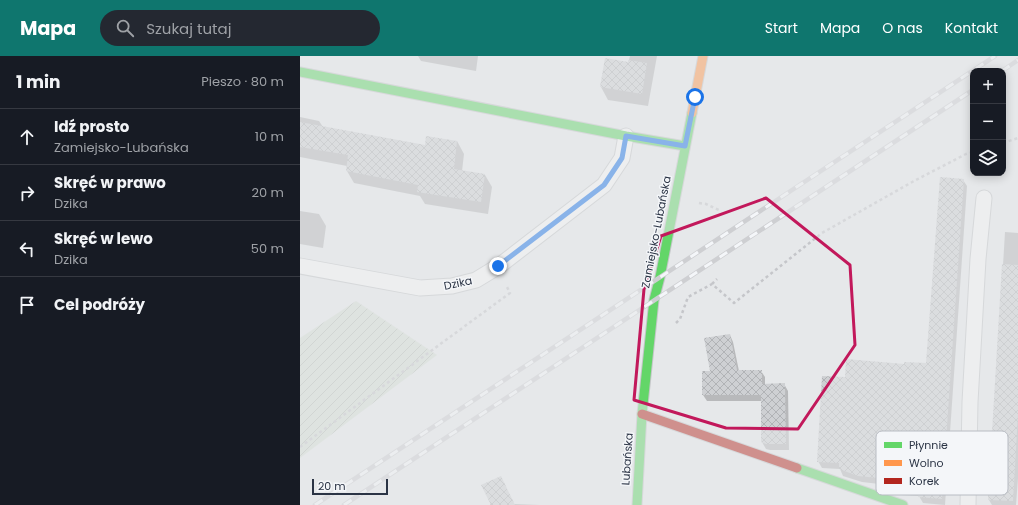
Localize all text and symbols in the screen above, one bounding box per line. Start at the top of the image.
search box [100,10,380,46]
text: Mapa [20,15,76,42]
icon: search [114,17,136,39]
text: Szukaj tutaj [146,18,231,39]
text: Start [765,18,798,38]
text: Mapa [820,18,860,38]
text: O nas [882,18,923,38]
text: Kontakt [945,18,998,38]
map controls [970,68,1006,176]
button: + [970,68,1006,104]
text: 1 min [16,70,60,94]
text: Pieszo · 80 m [201,72,284,91]
route start [686,88,704,106]
button: − [970,104,1006,140]
text: Idź prosto [54,116,129,137]
icon: ahead [16,126,38,148]
text: 10 m [255,127,284,146]
text: Zamiejsko-Lubańska [54,138,189,157]
button: layers [970,140,1006,176]
text: Skręć w prawo [54,172,166,193]
street label: Zamiejsko-Lubańska [637,175,675,289]
icon: right [16,182,38,204]
text: 20 m [251,183,284,202]
text: Dzika [54,194,88,213]
text: Skręć w lewo [54,228,153,249]
icon: left [16,238,38,260]
text: 50 m [251,239,284,258]
text: Dzika [54,250,88,269]
route end [489,257,507,275]
street label: Dzika [442,272,474,294]
icon: arrive [16,294,38,316]
text: Cel podróży [54,294,145,315]
legend [876,431,1008,495]
street label: Lubańska [617,432,637,486]
text: Płynnie [909,437,948,453]
text: Wolno [909,455,944,471]
text: Korek [909,473,940,489]
scale bar [312,477,388,496]
text: 20 m [318,478,346,494]

